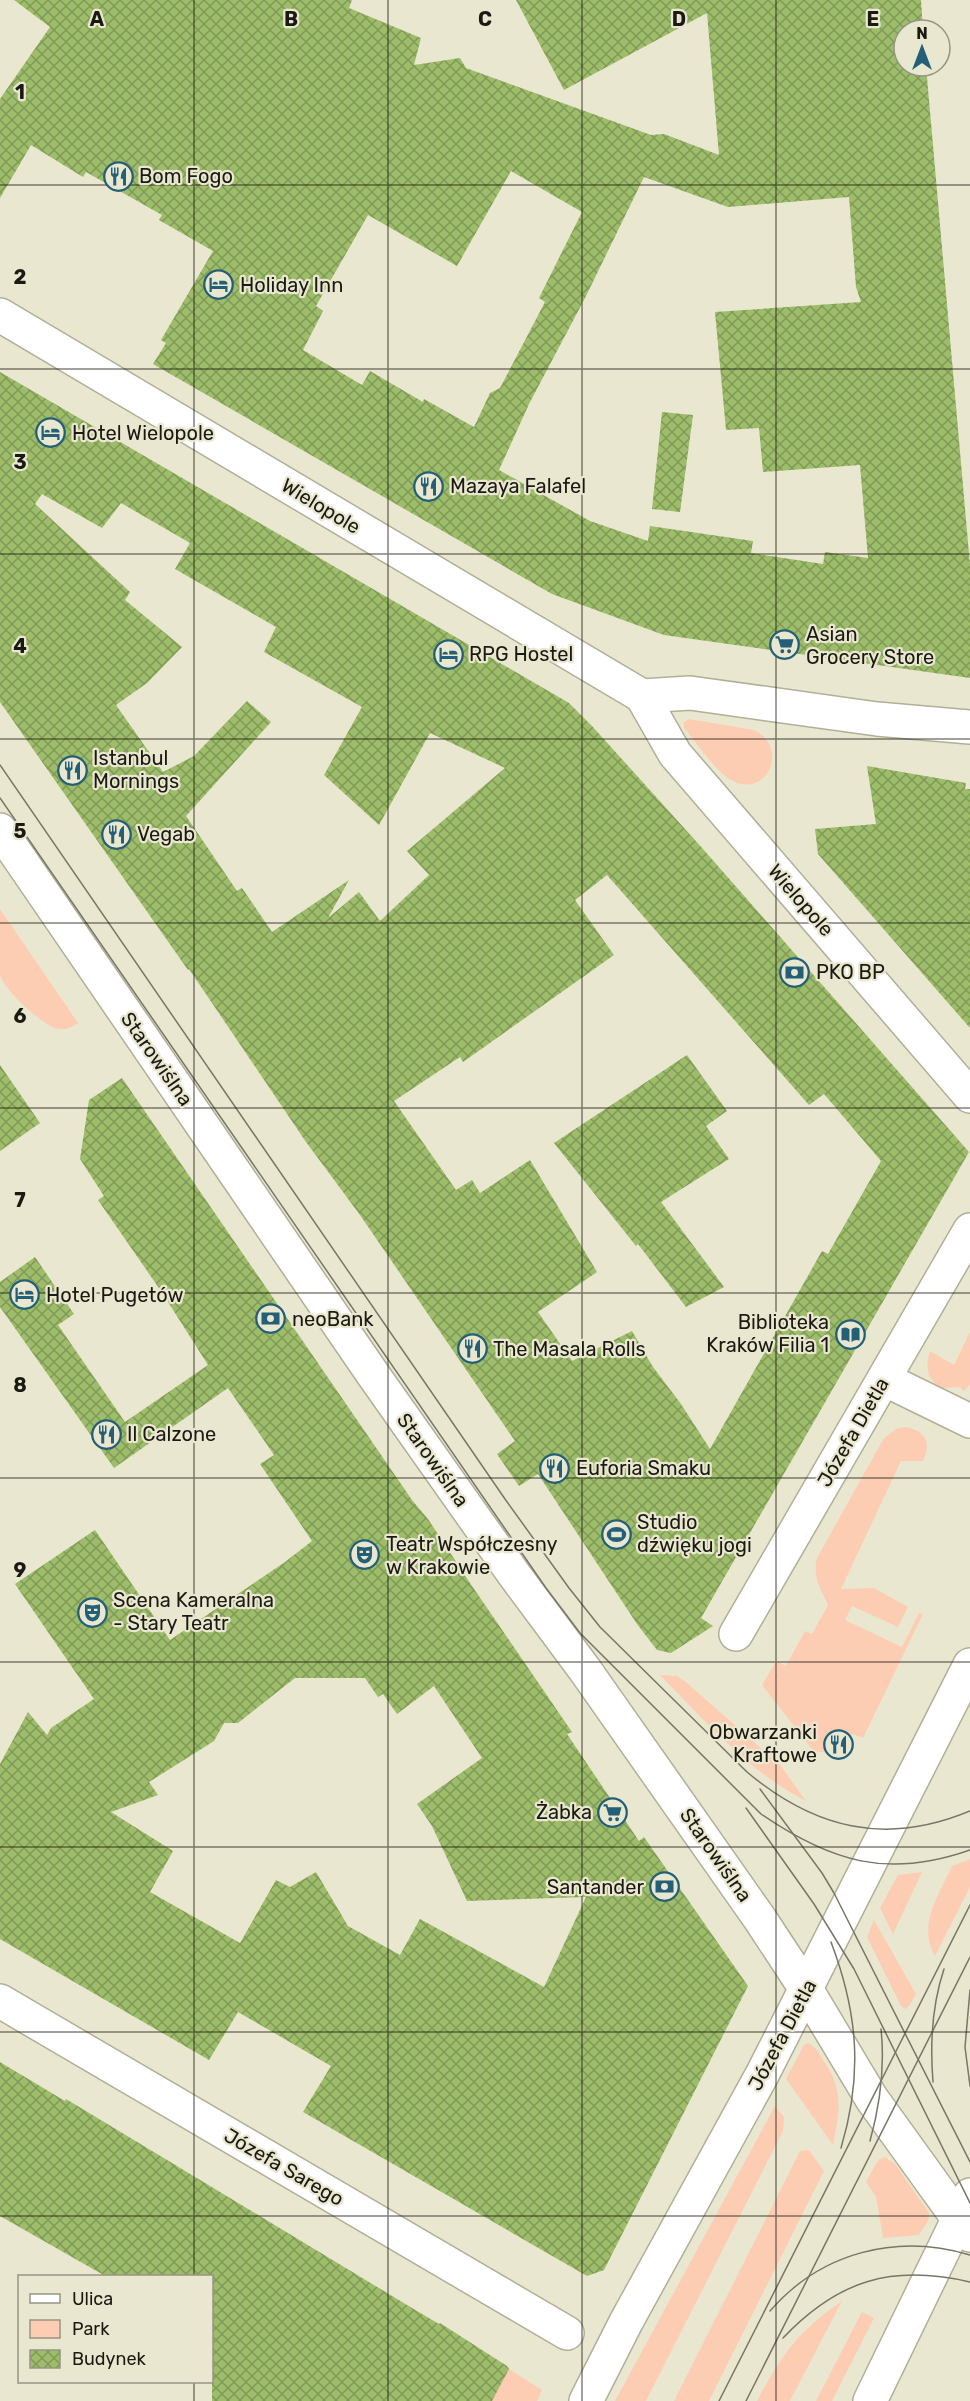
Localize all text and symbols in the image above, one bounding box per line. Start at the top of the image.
text: A [90,7,105,31]
text: B [284,7,298,31]
text: C [478,7,492,31]
text: D [672,7,686,31]
text: E [867,7,879,31]
north arrow [892,18,952,78]
text: N [916,24,928,43]
text: 1 [15,80,25,104]
restaurant icon: Bom Fogo [102,160,134,192]
place label: Bom Fogo [139,164,233,188]
text: 2 [14,265,27,289]
hotel icon: Holiday Inn [203,269,235,301]
place label: Holiday Inn [240,273,343,297]
hotel icon: Hotel Wielopole [35,417,67,449]
place label: Hotel Wielopole [72,421,214,445]
text: 3 [13,450,27,474]
restaurant icon: Mazaya Falafel [413,470,445,502]
street label: Wielopole [277,473,365,539]
place label: Mazaya Falafel [450,474,586,498]
place label: Asian Grocery Store [806,622,934,669]
supermarket icon: Asian Grocery Store [769,629,801,661]
text: 4 [13,634,27,658]
hotel icon: RPG Hostel [432,638,464,670]
place label: RPG Hostel [469,642,573,666]
place label: Istanbul Mornings [93,746,179,793]
restaurant icon: Istanbul Mornings [56,754,88,786]
restaurant icon: Vegab [100,818,132,850]
text: 5 [14,819,27,843]
place label: Vegab [137,822,195,846]
street label: Wielopole [763,859,839,941]
bank icon: PKO BP [779,956,811,988]
place label: PKO BP [816,960,885,984]
text: 6 [13,1004,27,1028]
street label: Starowiślna [116,1007,198,1111]
text: 7 [14,1188,26,1212]
hotel icon: Hotel Pugetów [9,1279,41,1311]
place label: Hotel Pugetów [46,1283,183,1307]
bank icon: neoBank [255,1303,287,1335]
place label: neoBank [292,1307,374,1331]
place label: Biblioteka Kraków Filia 1 [706,1310,829,1357]
library icon: Biblioteka Kraków Filia 1 [834,1318,866,1350]
restaurant icon: The Masala Rolls [456,1333,488,1365]
place label: The Masala Rolls [493,1337,646,1361]
text: 8 [13,1373,27,1397]
street label: Józefa Dietla [812,1373,894,1491]
street label: Starowiślna [392,1408,474,1512]
restaurant icon: Il Calzone [90,1418,122,1450]
place label: Il Calzone [127,1422,216,1446]
restaurant icon: Euforia Smaku [539,1452,571,1484]
place label: Euforia Smaku [576,1456,711,1480]
place label: Studio dźwięku jogi [637,1510,752,1557]
sports icon: Studio dźwięku jogi [600,1518,632,1550]
place label: Teatr Współczesny w Krakowie [386,1532,558,1579]
theatre icon: Teatr Współczesny w Krakowie [349,1539,381,1571]
text: 9 [14,1558,27,1582]
place label: Scena Kameralna - Stary Teatr [113,1588,274,1635]
theatre icon: Scena Kameralna - Stary Teatr [76,1596,108,1628]
place label: Obwarzanki Kraftowe [709,1720,817,1767]
restaurant icon: Obwarzanki Kraftowe [822,1728,854,1760]
supermarket icon: Żabka [597,1796,629,1828]
place label: Żabka [536,1800,592,1824]
street label: Starowiślna [675,1803,757,1907]
bank icon: Santander [649,1871,681,1903]
place label: Santander [547,1875,644,1899]
street label: Józefa Dietla [743,1975,821,2095]
street label: Józefa Sarego [220,2123,348,2211]
legend [18,2275,213,2383]
text: Ulica [72,2288,113,2310]
text: Park [72,2318,110,2340]
text: Budynek [72,2348,146,2370]

